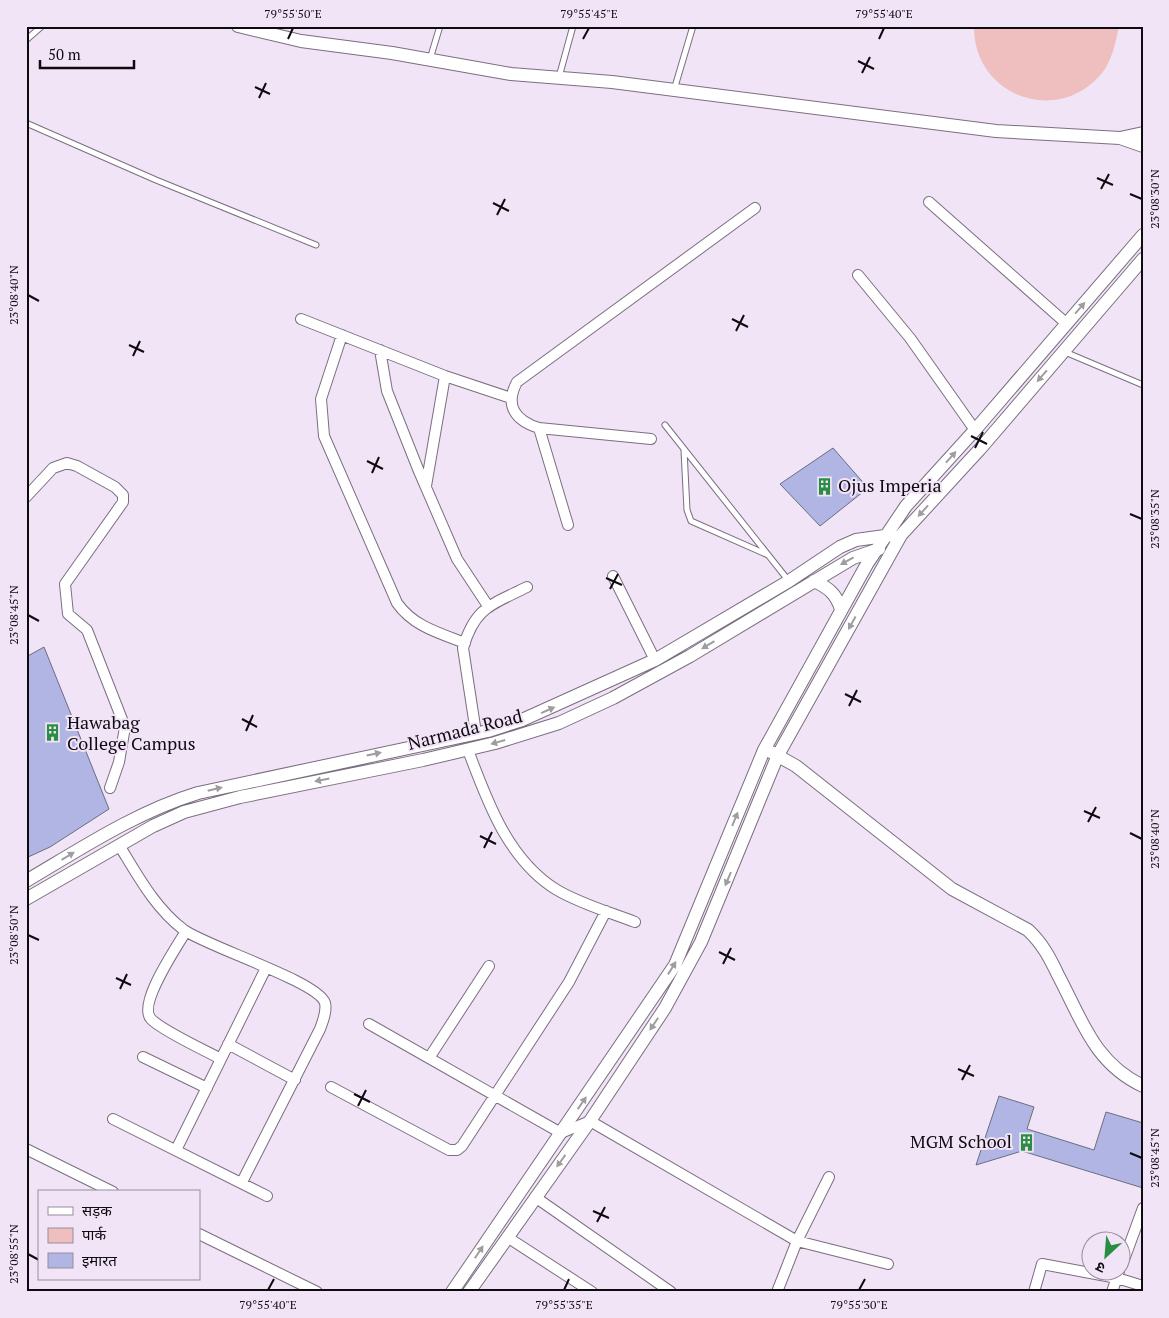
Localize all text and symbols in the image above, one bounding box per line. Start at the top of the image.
text: 79°55'50"E [264,6,322,21]
text: 79°55'45"E [560,6,618,21]
text: 79°55'40"E [855,6,913,21]
scale bar [40,38,134,70]
text: 50 m [48,44,81,64]
text: 23°08'30"N [1147,169,1162,229]
text: 23°08'40"N [6,265,21,325]
one-way arrow [1075,302,1086,315]
one-way arrow [1037,369,1048,382]
one-way arrow [945,452,957,464]
place label: Ojus Imperia [838,473,942,497]
building icon: Ojus Imperia [814,476,834,496]
text: 23°08'35"N [1147,489,1162,549]
one-way arrow [917,504,929,516]
one-way arrow [841,557,854,566]
text: 23°08'45"N [6,585,21,645]
one-way arrow [848,616,856,631]
one-way arrow [701,640,714,649]
street label: Narmada Road [405,703,525,755]
one-way arrow [541,706,555,714]
place label: Hawabag College Campus [67,710,195,755]
building icon: Hawabag College Campus [43,723,63,743]
one-way arrow [490,739,505,747]
one-way arrow [366,750,382,758]
one-way arrow [313,776,329,784]
one-way arrow [207,785,223,793]
text: 23°08'40"N [1147,809,1162,869]
one-way arrow [732,812,740,826]
one-way arrow [62,852,75,861]
one-way arrow [724,872,732,886]
text: 23°08'50"N [6,905,21,965]
one-way arrow [667,962,676,975]
one-way arrow [650,1017,659,1030]
one-way arrow [577,1097,587,1110]
text: 23°08'45"N [1147,1128,1162,1188]
place label: MGM School [910,1129,1012,1153]
building icon: MGM School [1016,1132,1036,1152]
one-way arrow [556,1154,566,1167]
legend [38,1190,200,1280]
text: सड़क [82,1200,112,1220]
text: 23°08'55"N [6,1224,21,1284]
text: पार्क [82,1224,106,1244]
north arrow [1082,1230,1132,1280]
one-way arrow [474,1245,484,1258]
text: इमारत [82,1250,117,1270]
text: उ [1092,1257,1108,1278]
text: 79°55'40"E [239,1297,297,1312]
text: 79°55'35"E [535,1297,593,1312]
text: 79°55'30"E [830,1297,888,1312]

